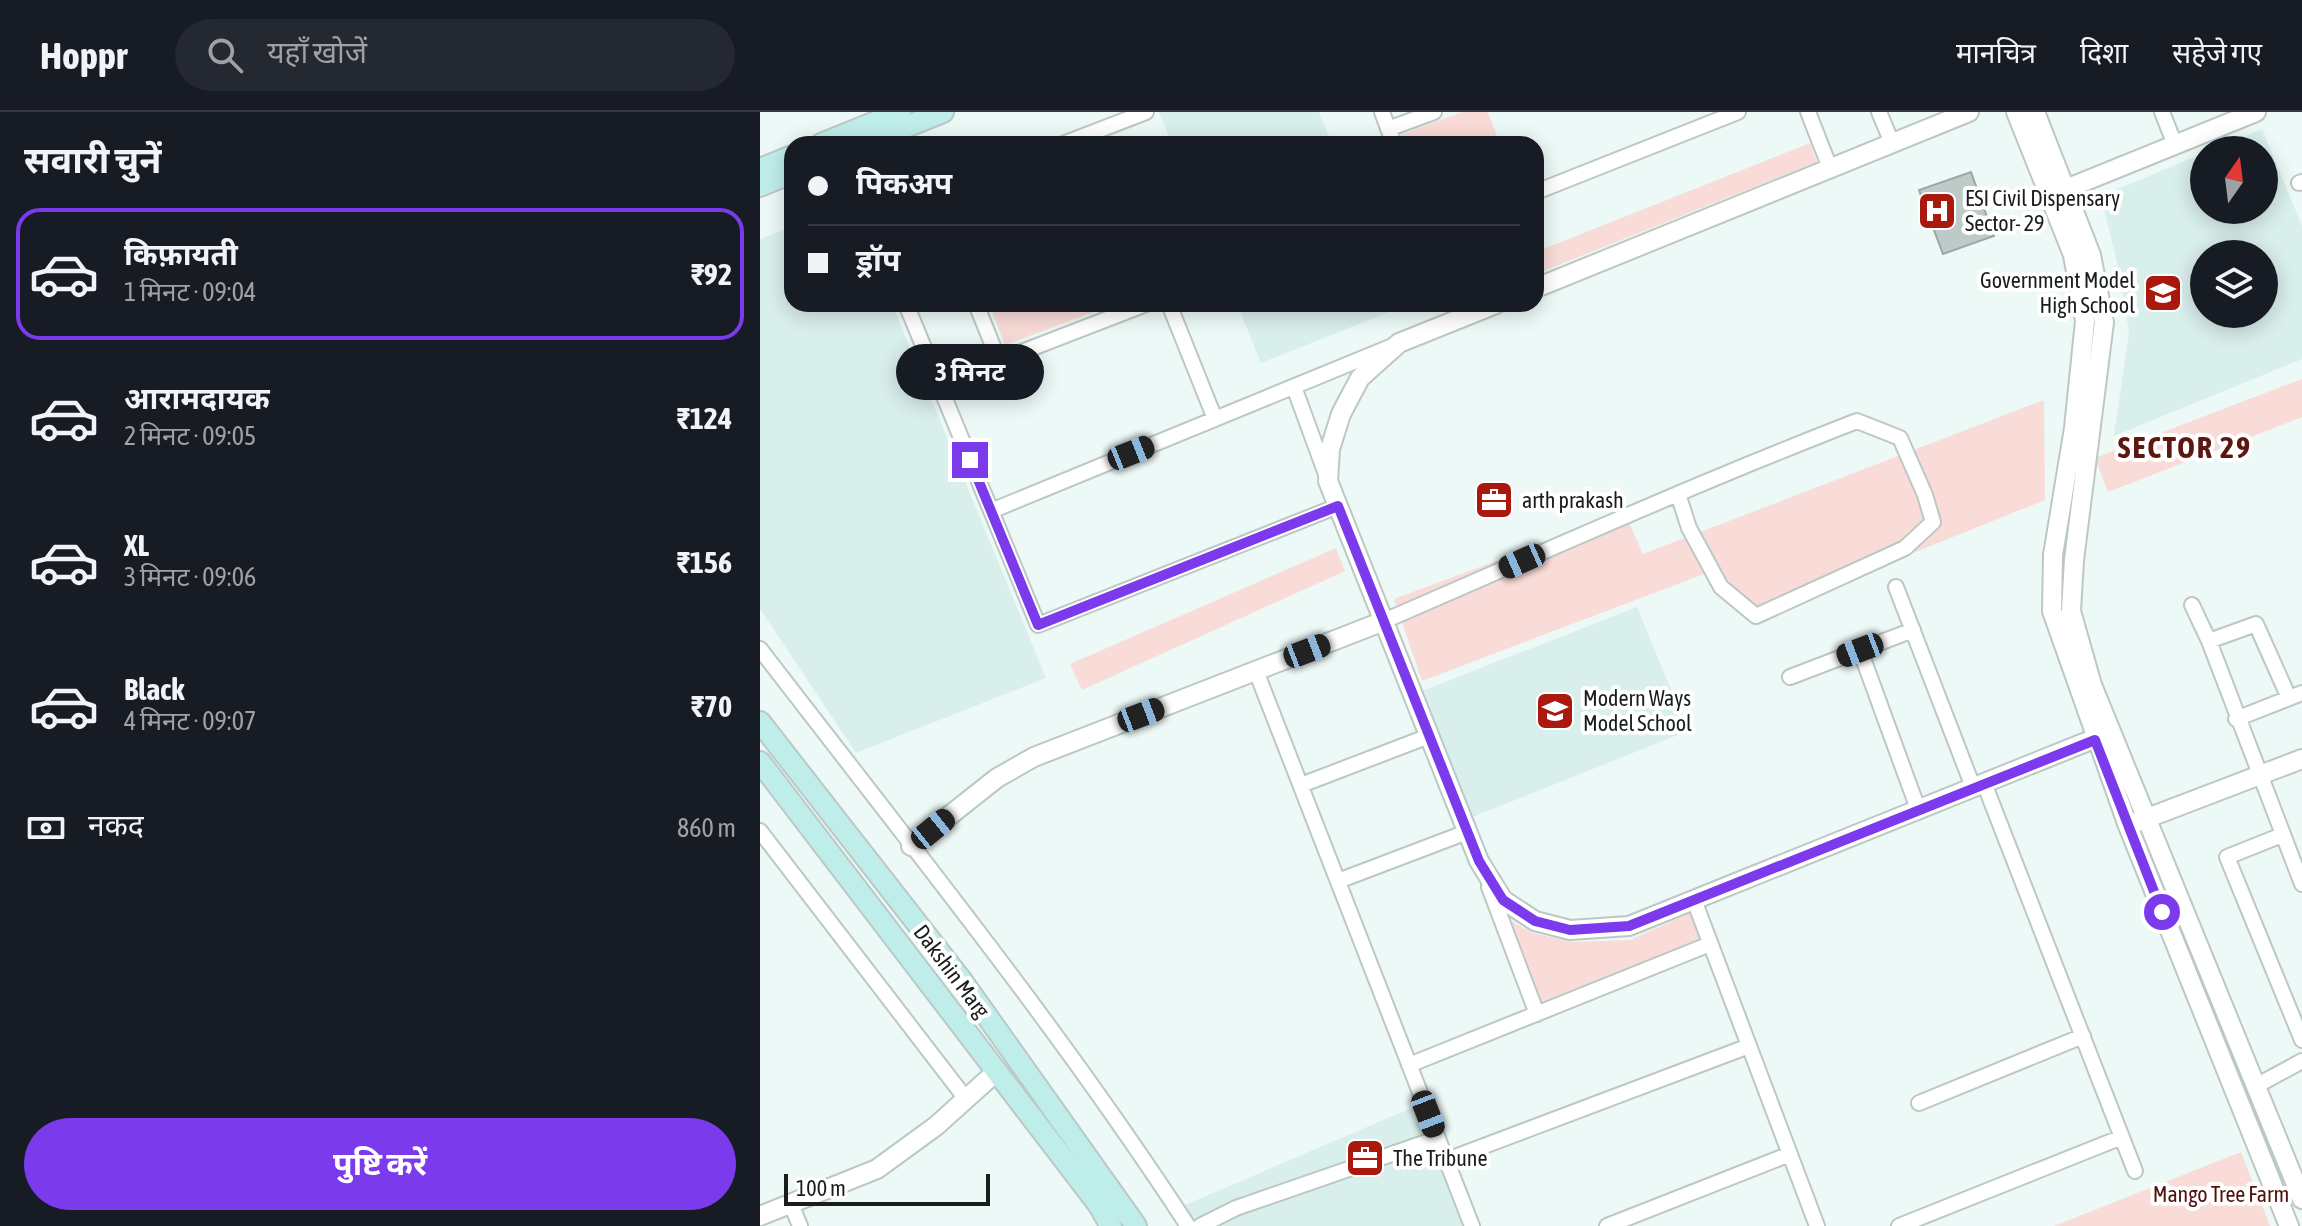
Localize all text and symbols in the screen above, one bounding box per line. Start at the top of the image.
search box [175,19,735,91]
icon: search [203,33,247,77]
text: Hoppr [40,34,127,77]
text: यहाँ खोजें [267,35,367,69]
text: मानचित्र [1956,37,2036,69]
text: दिशा [2080,37,2128,69]
text: सहेजे गए [2172,37,2262,69]
north arrow [2190,136,2278,224]
map controls [2190,136,2278,328]
text: सवारी चुनें [24,139,161,181]
text: पिकअप [856,166,952,200]
place label: ESI Civil Dispensary Sector- 29 [1965,185,2120,236]
hospital icon: ESI Civil Dispensary Sector- 29 [1916,190,1958,232]
text: किफ़ायती [124,237,238,271]
icon: car [28,238,100,310]
button: layers [2190,240,2278,328]
text: ड्रॉप [856,243,900,277]
text: ₹92 [691,257,732,291]
place label: Government Model High School [1980,267,2135,318]
school or university icon: Government Model High School [2142,272,2184,314]
text: 1 मिनट · 09:04 [124,277,256,307]
callout: 3 मिनट [896,344,1044,400]
text: 3 मिनट [935,357,1005,387]
text: आरामदायक [124,381,270,415]
icon: car [28,382,100,454]
text: ₹124 [677,401,732,435]
text: 2 मिनट · 09:05 [124,421,256,451]
district label: SECTOR 29 [2118,430,2252,464]
car [1104,433,1158,473]
route end [952,442,988,478]
office icon: arth prakash [1473,479,1515,521]
place label: arth prakash [1522,487,1624,513]
icon: car [28,526,100,598]
text: XL [124,528,149,562]
car [1495,540,1549,582]
text: ₹156 [677,545,732,579]
text: 3 मिनट · 09:06 [124,562,256,592]
car [1833,630,1887,670]
car [1280,631,1334,671]
icon: car [28,670,100,742]
text: Black [124,672,184,706]
place label: Modern Ways Model School [1583,685,1692,736]
text: ₹70 [691,689,732,723]
school or university icon: Modern Ways Model School [1534,690,1576,732]
car [1114,695,1168,735]
text: 4 मिनट · 09:07 [124,706,256,736]
car [907,805,959,853]
icon: cash [24,806,68,850]
text: नकद [88,808,144,842]
text: 860 m [677,813,736,843]
route start [2144,894,2180,930]
street label: Dakshin Marg [909,919,996,1023]
car [1408,1087,1448,1141]
button: पुष्टि करें [24,1118,736,1210]
office icon: The Tribune [1344,1137,1386,1179]
place label: The Tribune [1393,1145,1488,1171]
scale bar [784,1170,990,1206]
text: 100 m [796,1175,846,1201]
park label: Mango Tree Farm [2153,1181,2289,1207]

